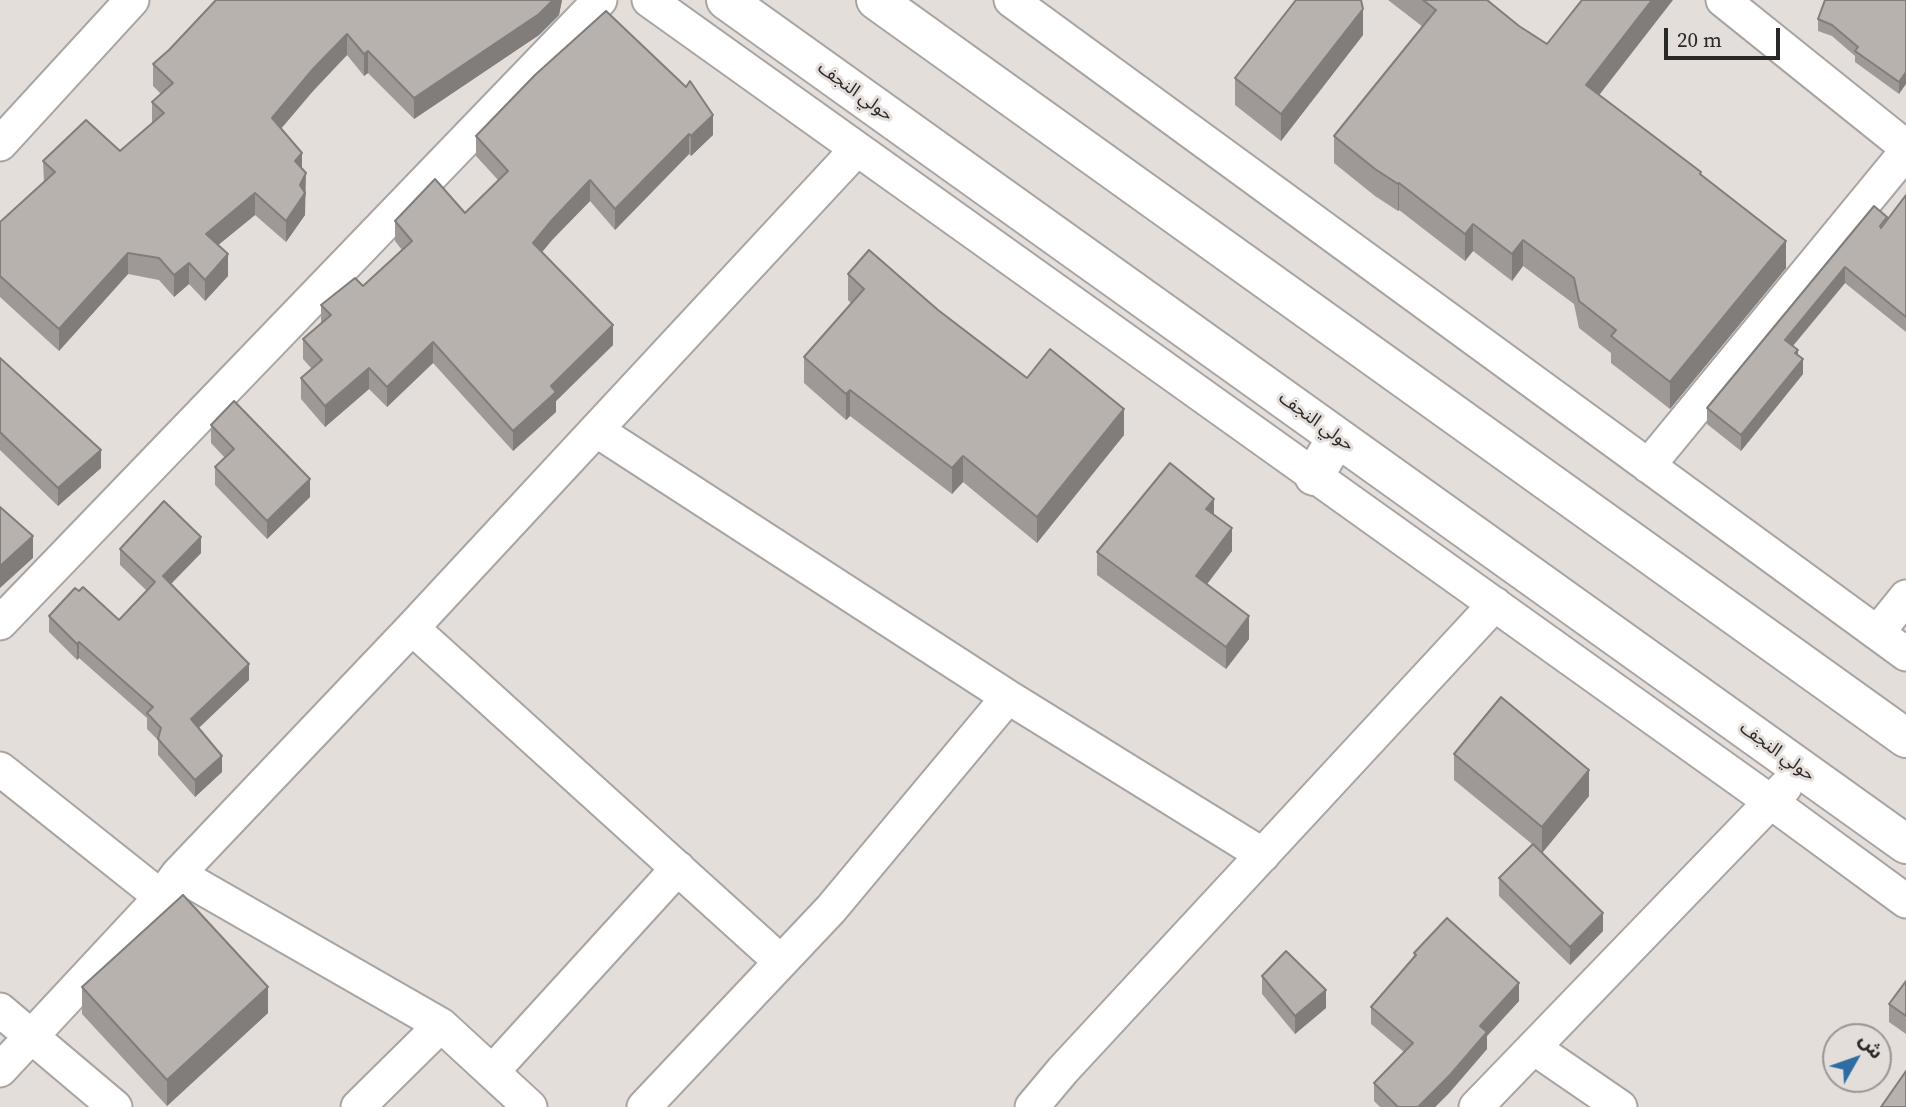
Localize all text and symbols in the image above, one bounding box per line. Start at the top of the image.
scale bar [1668,14,1784,58]
text: 20 m [1677,25,1722,54]
street label: حولي النجف [813,58,897,126]
street label: حولي النجف [1274,388,1358,456]
street label: حولي النجف [1735,718,1819,786]
north arrow [1822,1023,1892,1093]
text: ش [1853,1027,1890,1064]

